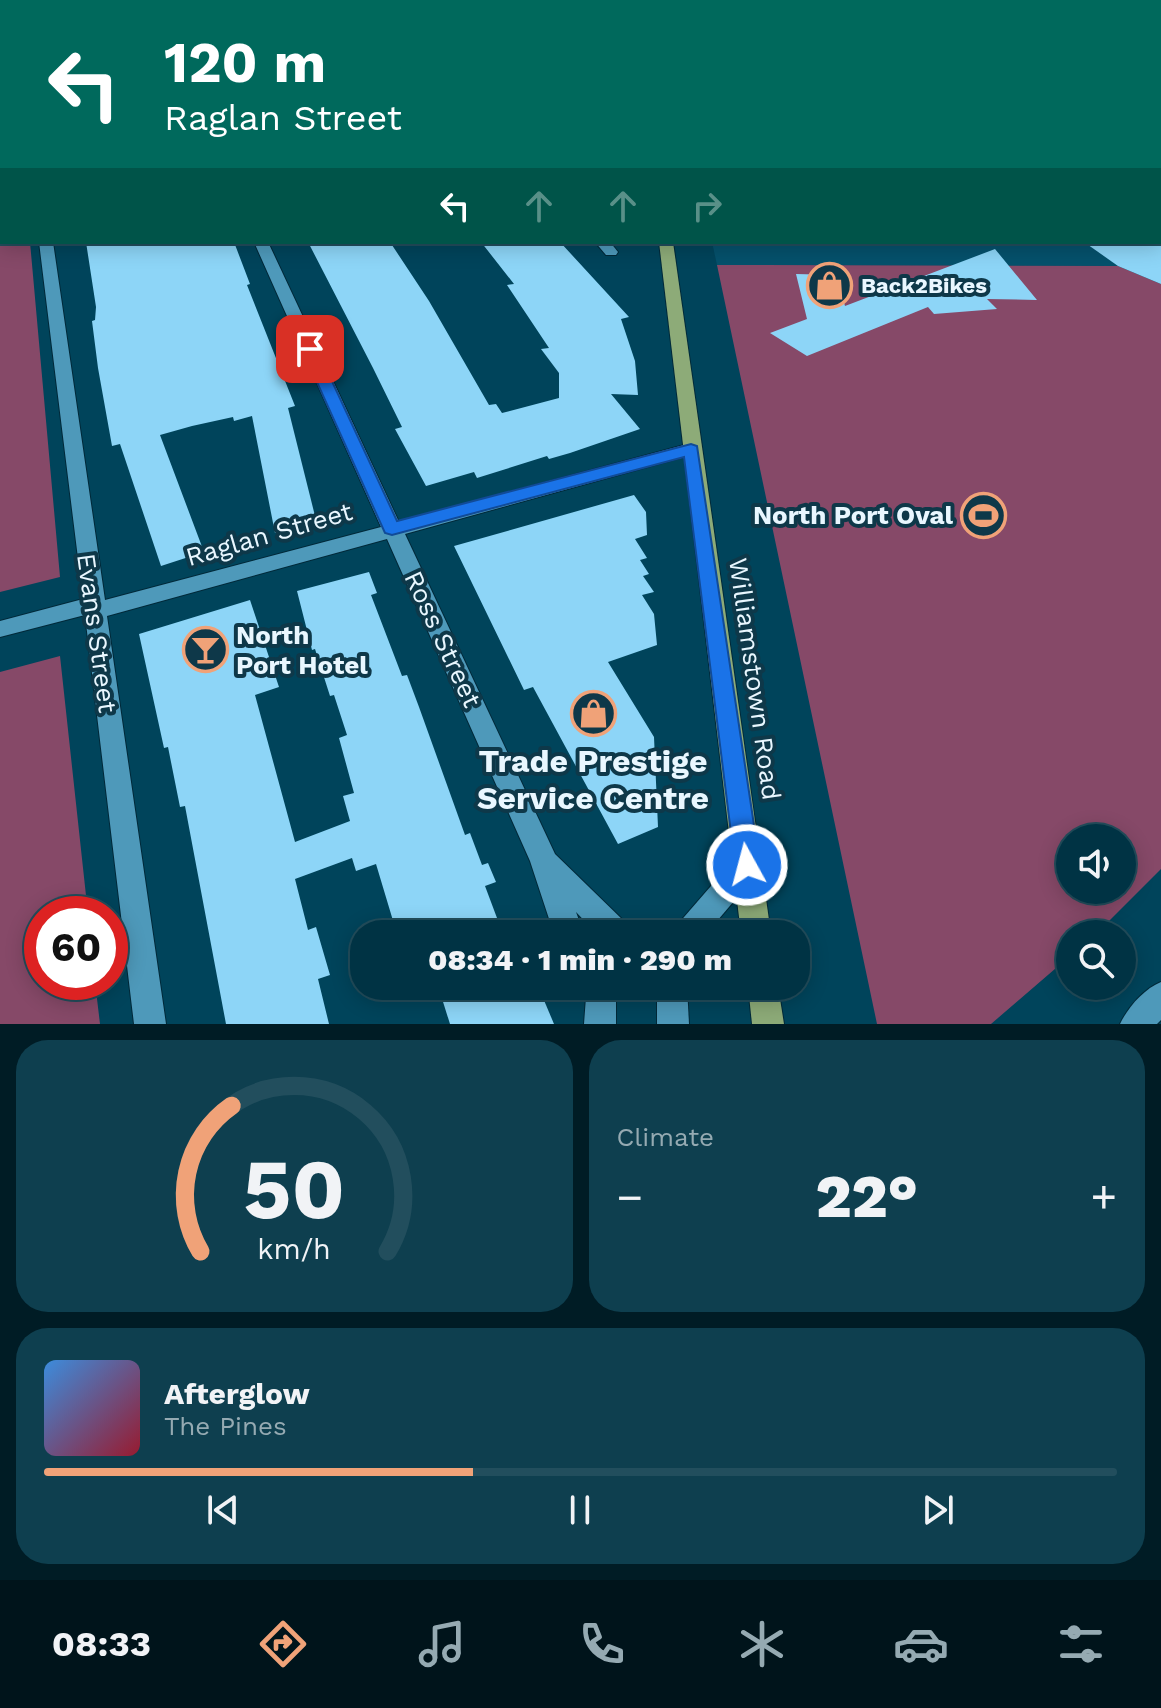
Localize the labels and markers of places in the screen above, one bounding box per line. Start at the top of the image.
shop icon: Back2Bikes [806,261,854,309]
place label: Back2Bikes [861,273,987,298]
pin [276,315,344,383]
sports icon: North Port Oval [960,491,1008,539]
place label: North Port Oval [753,500,953,530]
place label: North Port Hotel [236,620,368,680]
bar icon: North Port Hotel [181,626,229,674]
shop icon: Trade Prestige Service Centre [569,690,617,738]
place label: Trade Prestige Service Centre [477,742,709,817]

